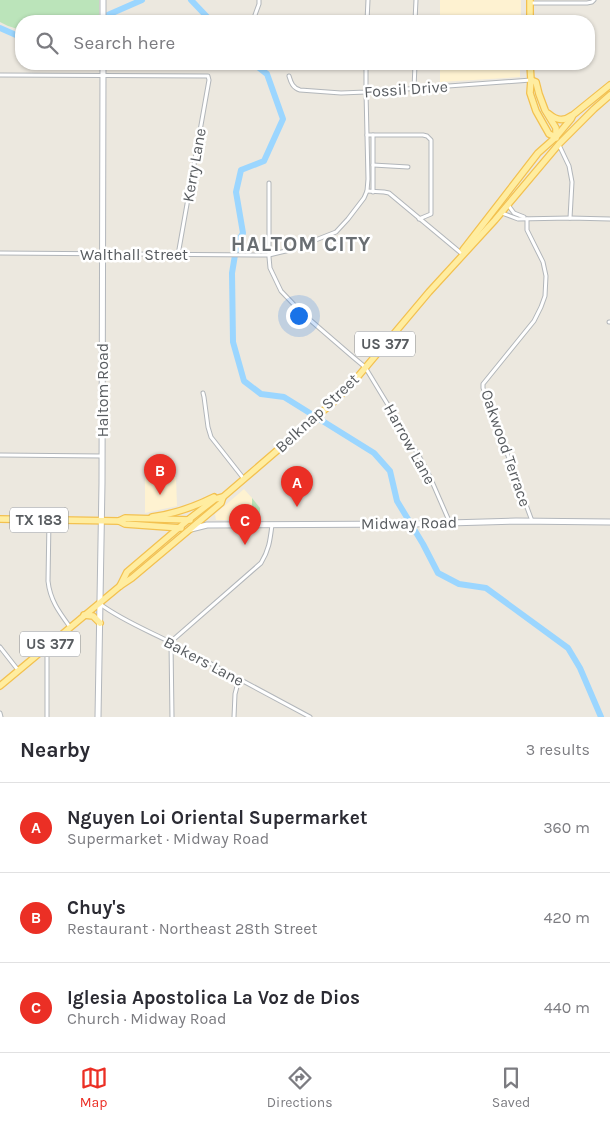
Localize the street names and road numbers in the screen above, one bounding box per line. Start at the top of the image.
street label: Fossil Drive [363,77,449,101]
street label: Kerry Lane [178,126,210,204]
street label: Walthall Street [80,245,188,264]
road number: US 377 [355,332,415,356]
street label: Haltom Road [93,343,112,437]
street label: Belknap Street [271,369,363,457]
street label: Oakwood Terrace [477,387,535,509]
street label: Harrow Lane [380,400,440,488]
road number: TX 183 [10,508,68,532]
street label: Midway Road [361,513,457,533]
road number: US 377 [20,632,80,656]
street label: Bakers Lane [161,632,247,690]

